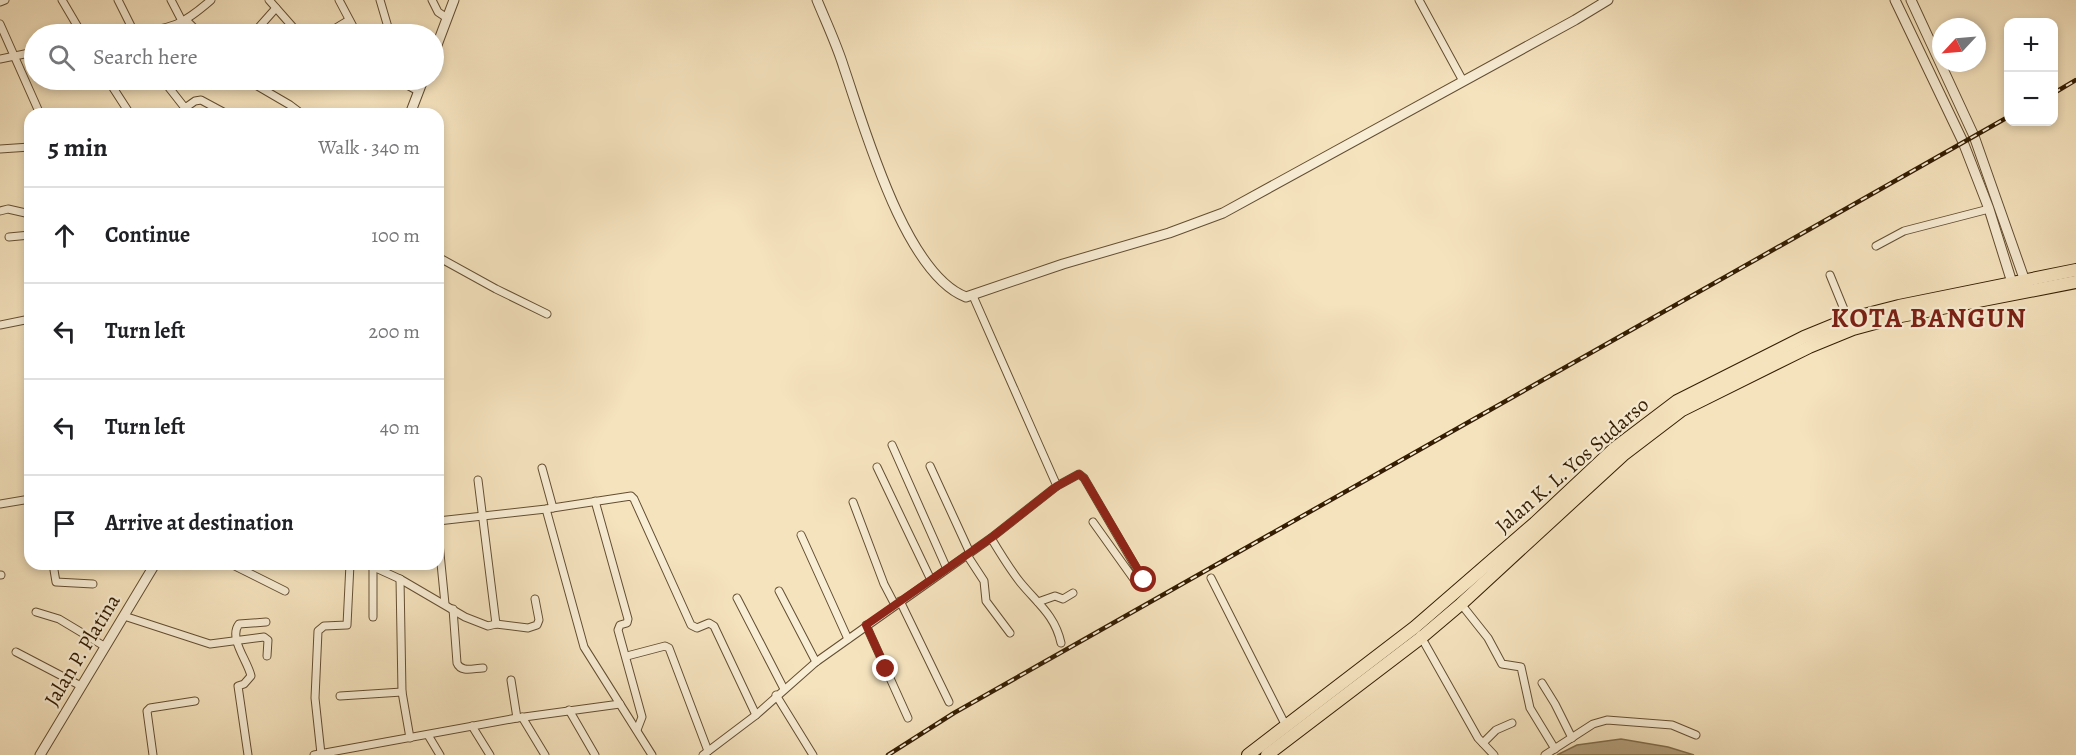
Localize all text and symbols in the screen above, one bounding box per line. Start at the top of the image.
north arrow [1932,18,1986,72]
map controls [2004,18,2058,126]
button: + [2004,18,2058,72]
search box [24,24,444,90]
icon: search [45,41,78,74]
text: Search here [93,42,198,72]
button: − [2004,72,2058,126]
text: 5 min [48,130,108,165]
text: Walk · 340 m [318,134,420,161]
icon: ahead [48,219,81,252]
text: Continue [105,220,190,250]
text: 100 m [371,222,420,249]
district label: KOTA BANGUN [1831,300,2027,336]
icon: left [48,315,81,348]
text: Turn left [105,316,185,346]
text: 200 m [369,318,420,345]
street label: Jalan K. L. Yos Sudarso [1489,391,1655,539]
icon: left [48,411,81,444]
text: Turn left [105,412,185,442]
text: 40 m [380,414,420,441]
icon: arrive [48,507,81,540]
text: Arrive at destination [105,508,294,538]
route start [1130,566,1156,592]
street label: Jalan P. Platina [37,589,127,711]
route end [872,655,898,681]

